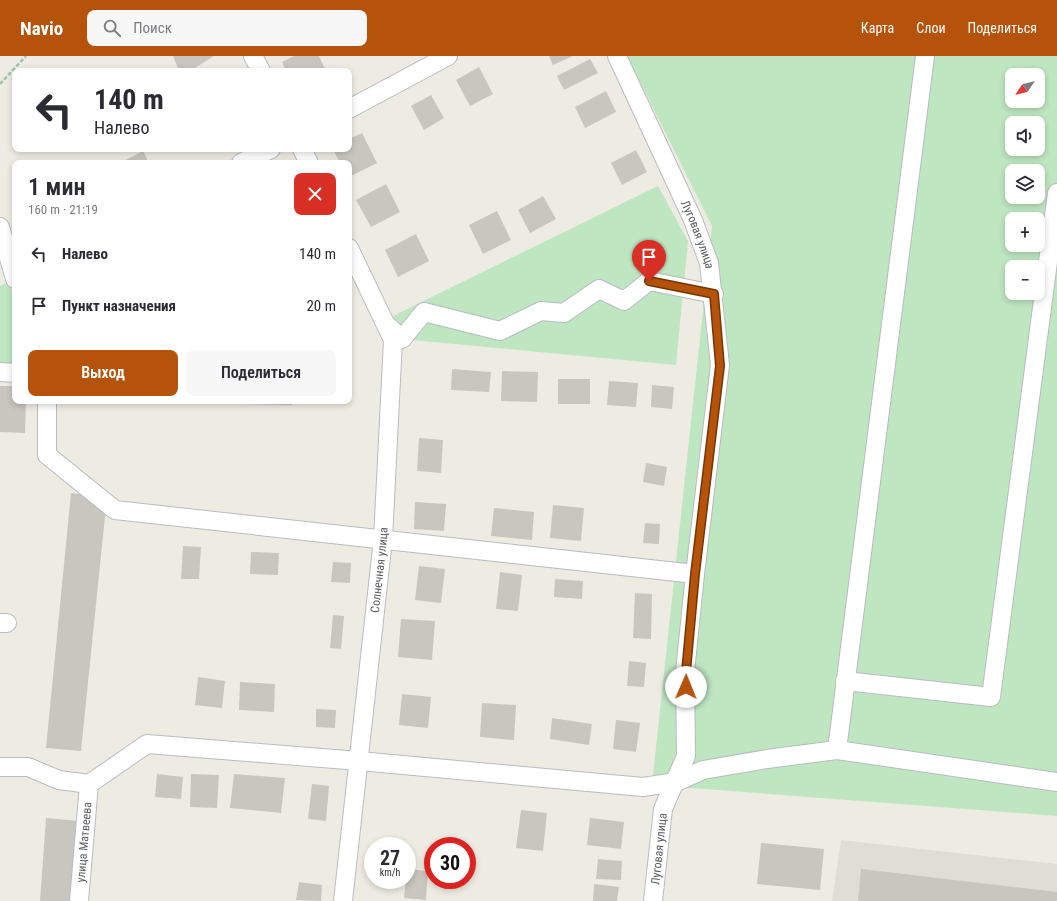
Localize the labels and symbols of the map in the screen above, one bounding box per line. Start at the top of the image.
north arrow [1005,68,1045,108]
street label: Луговая улица [678,198,717,269]
pin [632,240,666,281]
street label: Солнечная улица [368,527,391,613]
position arrow [665,666,707,708]
street label: улица Матвеева [74,801,94,883]
street label: Луговая улица [648,812,670,886]
speed limit sign: 30 [424,837,476,889]

